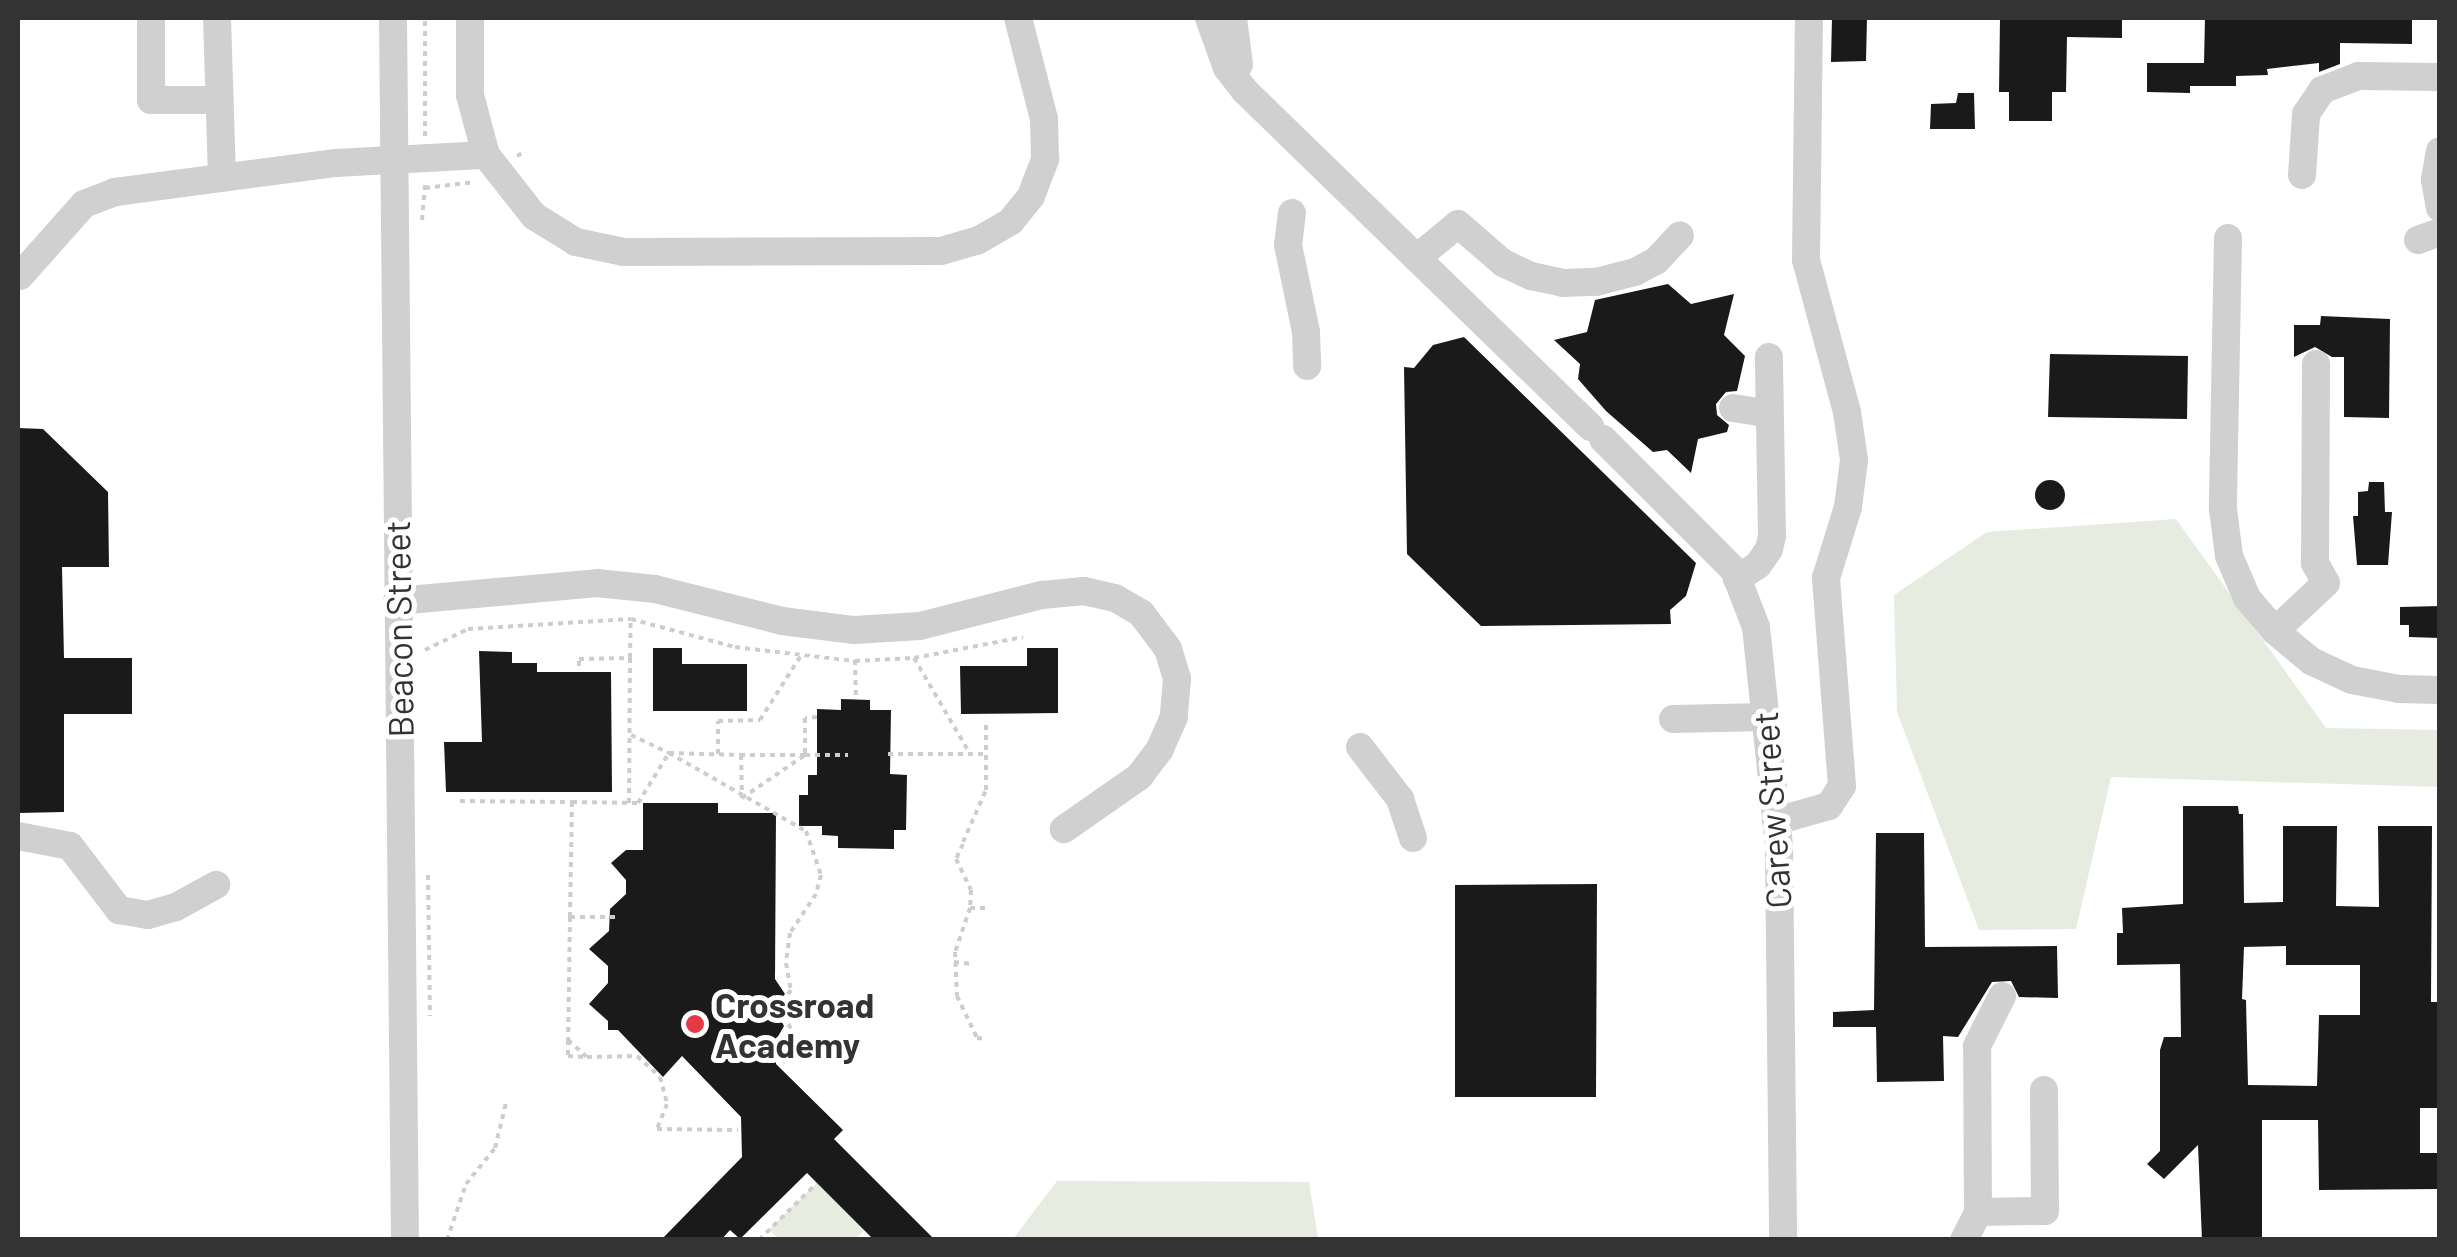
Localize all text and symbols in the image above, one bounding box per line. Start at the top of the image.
street label: Beacon Street [375,520,421,738]
street label: Carew Street [1743,710,1799,910]
place label: Crossroad Academy [715,983,874,1065]
marker: Crossroad Academy [684,1013,706,1035]

